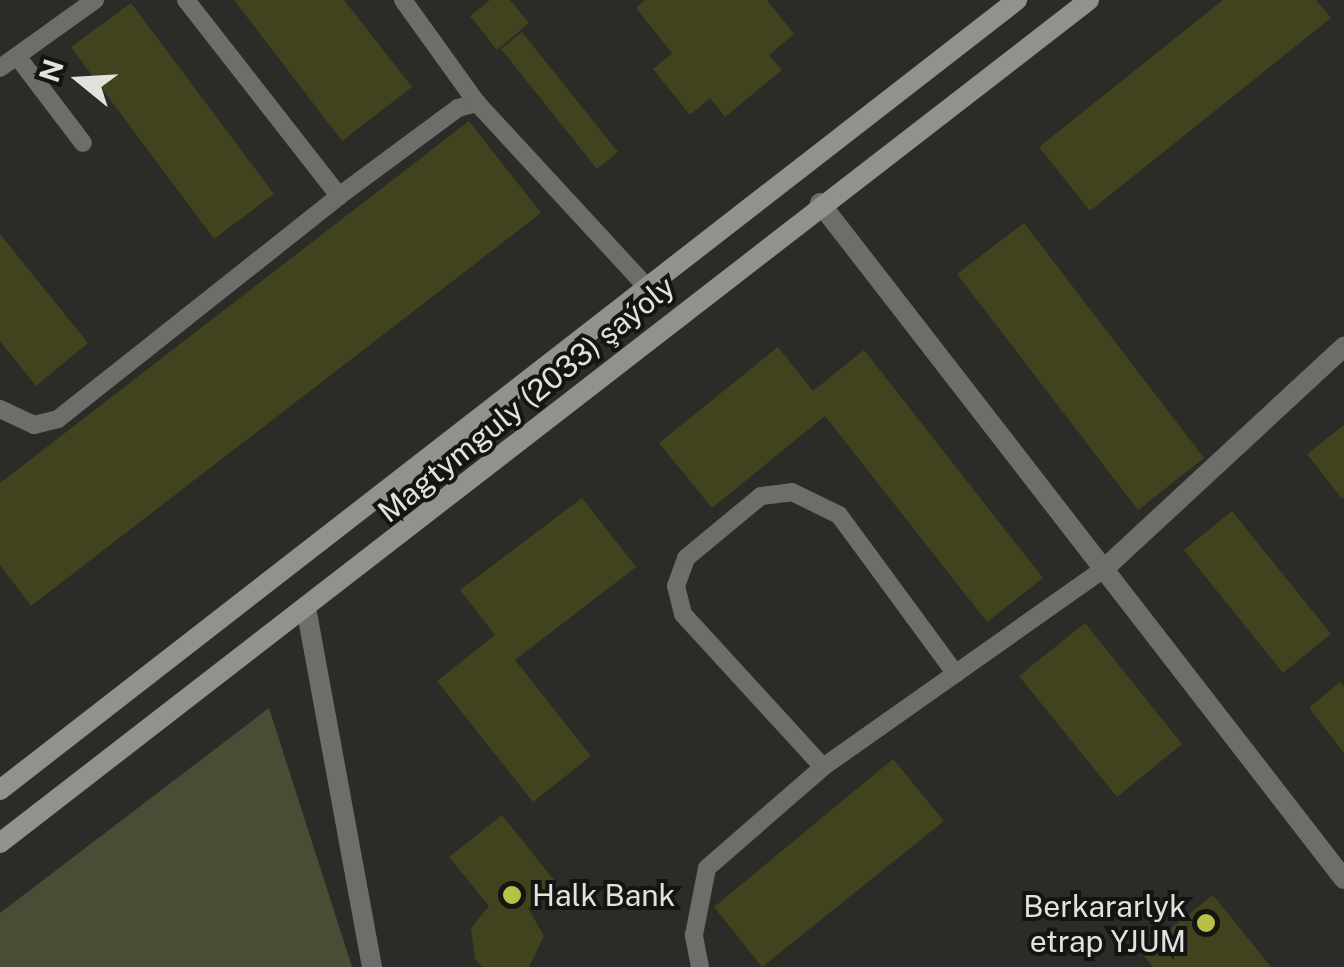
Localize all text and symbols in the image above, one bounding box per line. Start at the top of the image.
north arrow [30,30,130,130]
text: N [32,55,70,86]
street label: Magtymguly (2033) şaýoly [371,268,681,530]
place label: Halk Bank [532,877,675,913]
marker: Halk Bank [501,884,523,906]
place label: Berkararlyk etrap YJUM [1023,888,1186,958]
marker: Berkararlyk etrap YJUM [1195,912,1217,934]

